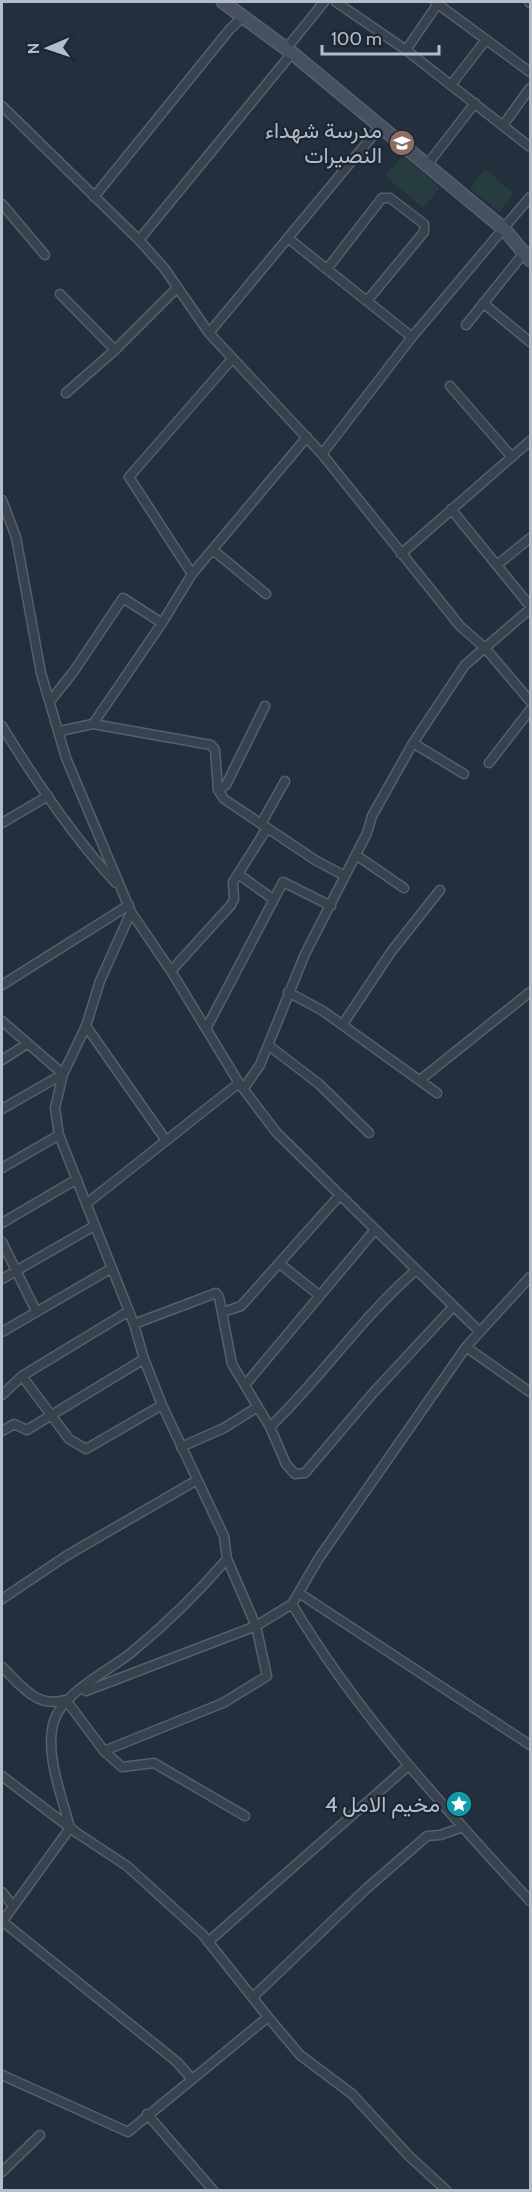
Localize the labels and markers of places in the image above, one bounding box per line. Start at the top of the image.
place label: مدرسة شهداء النصيرات [265,117,382,169]
school or university icon: مدرسة شهداء النصيرات [387,128,417,158]
place icon: مخيم الامل 4 [444,1789,474,1819]
place label: مخيم الامل 4 [325,1791,440,1819]

